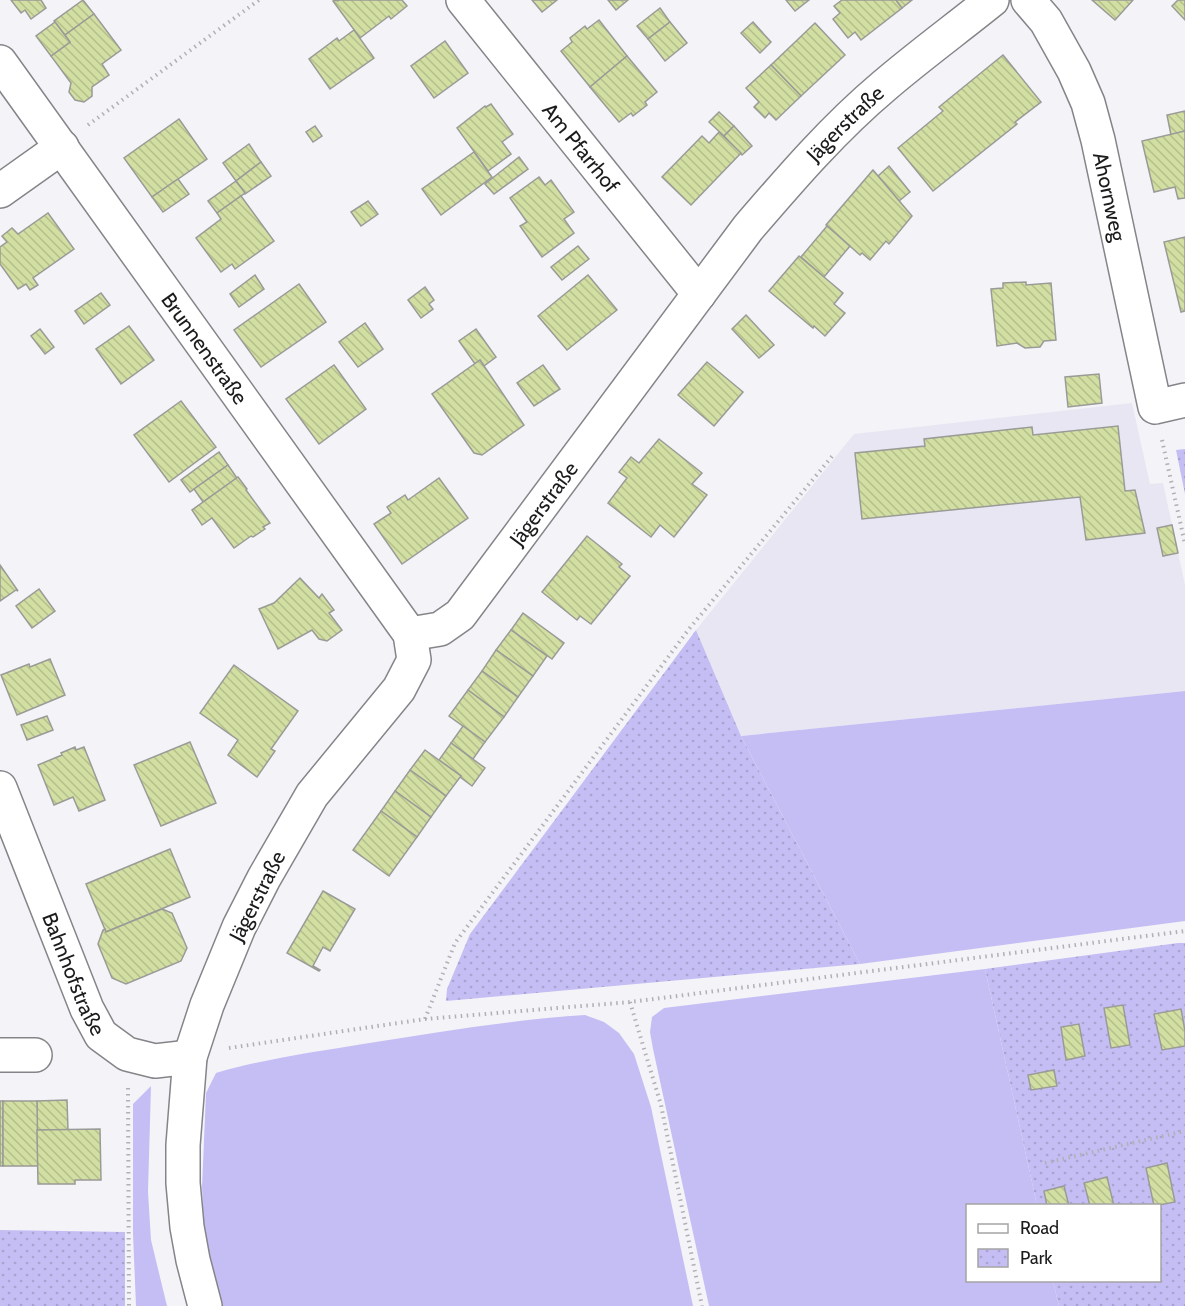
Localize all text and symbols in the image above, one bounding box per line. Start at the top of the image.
street label: Jägerstraße [800,80,889,167]
street label: Am Pfarrhof [538,97,625,197]
street label: Ahornweg [1088,150,1132,244]
street label: Brunnenstraße [157,287,254,409]
street label: Jägerstraße [503,456,583,551]
street label: Jägerstraße [223,846,291,946]
street label: Bahnhofstraße [38,909,111,1040]
legend [966,1204,1161,1282]
text: Road [1020,1217,1059,1239]
text: Park [1020,1247,1053,1269]

